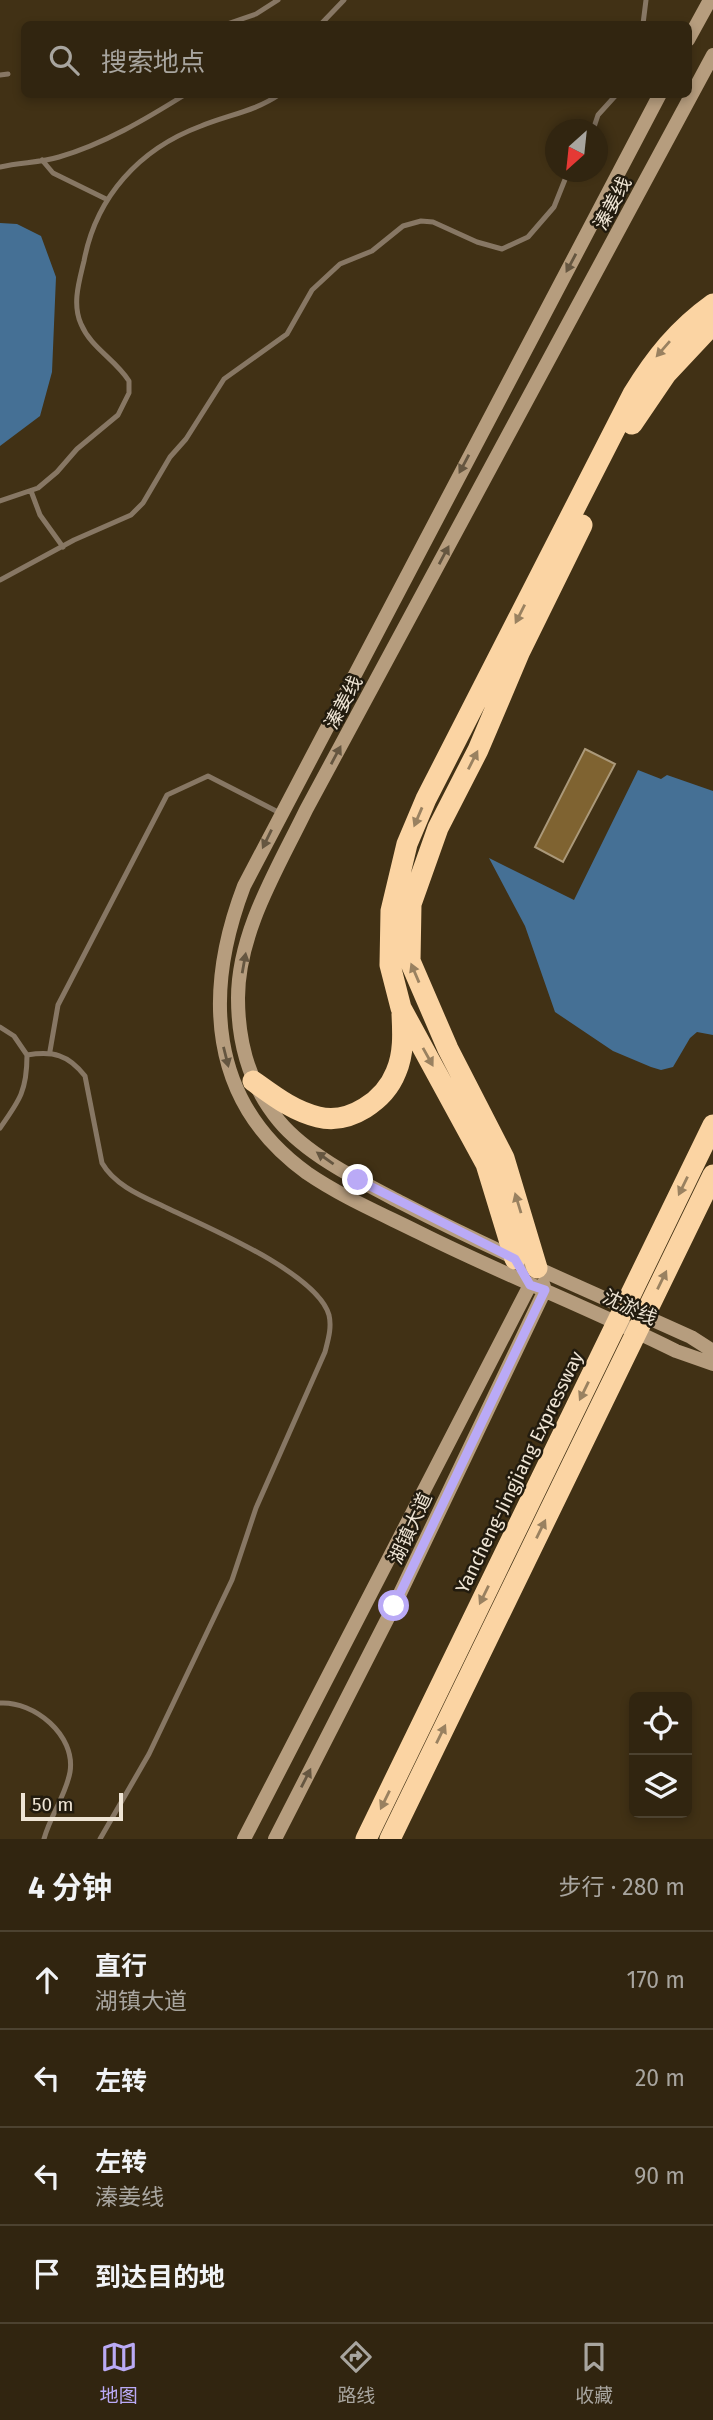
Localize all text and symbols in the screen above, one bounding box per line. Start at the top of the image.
search box [21,21,692,98]
icon: search [45,41,83,79]
text: 搜索地点 [101,47,205,78]
north arrow [545,119,608,182]
street label: 溱姜线 [589,173,636,234]
one-way arrow [565,253,576,273]
one-way arrow [655,340,671,358]
one-way arrow [459,454,470,474]
one-way arrow [438,545,449,565]
one-way arrow [514,604,526,624]
street label: 溱姜线 [320,672,367,733]
one-way arrow [329,745,341,765]
one-way arrow [467,750,479,770]
one-way arrow [412,807,424,827]
one-way arrow [261,829,273,849]
one-way arrow [239,952,250,974]
one-way arrow [410,962,421,983]
one-way arrow [221,1046,232,1068]
one-way arrow [422,1047,434,1066]
one-way arrow [316,1151,334,1165]
route end [342,1164,373,1195]
one-way arrow [678,1176,689,1196]
one-way arrow [512,1192,522,1213]
one-way arrow [656,1270,667,1290]
street label: 沈淤线 [599,1285,660,1330]
street label: Yancheng-Jingjiang Expressway [451,1347,588,1597]
one-way arrow [578,1381,589,1401]
street label: 湖镇大道 [384,1489,437,1568]
one-way arrow [535,1519,546,1539]
one-way arrow [479,1585,490,1605]
route start [378,1590,409,1621]
map controls [629,1692,692,1818]
button: locate [629,1692,692,1755]
one-way arrow [435,1724,447,1744]
button: layers [629,1755,692,1818]
one-way arrow [300,1768,311,1788]
scale bar [21,1790,122,1822]
one-way arrow [379,1790,390,1810]
text: 50 m [32,1793,73,1816]
text: 4 分钟 [28,1870,112,1906]
text: 步行 · 280 m [559,1873,685,1901]
text: 直行 [95,1951,147,1982]
icon: ahead [28,1961,66,1999]
text: 170 m [626,1966,685,1994]
text: 湖镇大道 [95,1987,187,2015]
icon: left [28,2059,66,2097]
text: 20 m [635,2064,685,2092]
text: 左转 [95,2066,147,2097]
text: 左转 [95,2147,147,2178]
icon: left [28,2157,66,2195]
text: 90 m [634,2162,685,2190]
text: 溱姜线 [95,2183,164,2211]
icon: arrive [28,2255,66,2293]
text: 到达目的地 [95,2262,225,2293]
tab: 地图 [100,2338,138,2407]
tab: 路线 [337,2338,375,2407]
tab: 收藏 [575,2338,613,2407]

